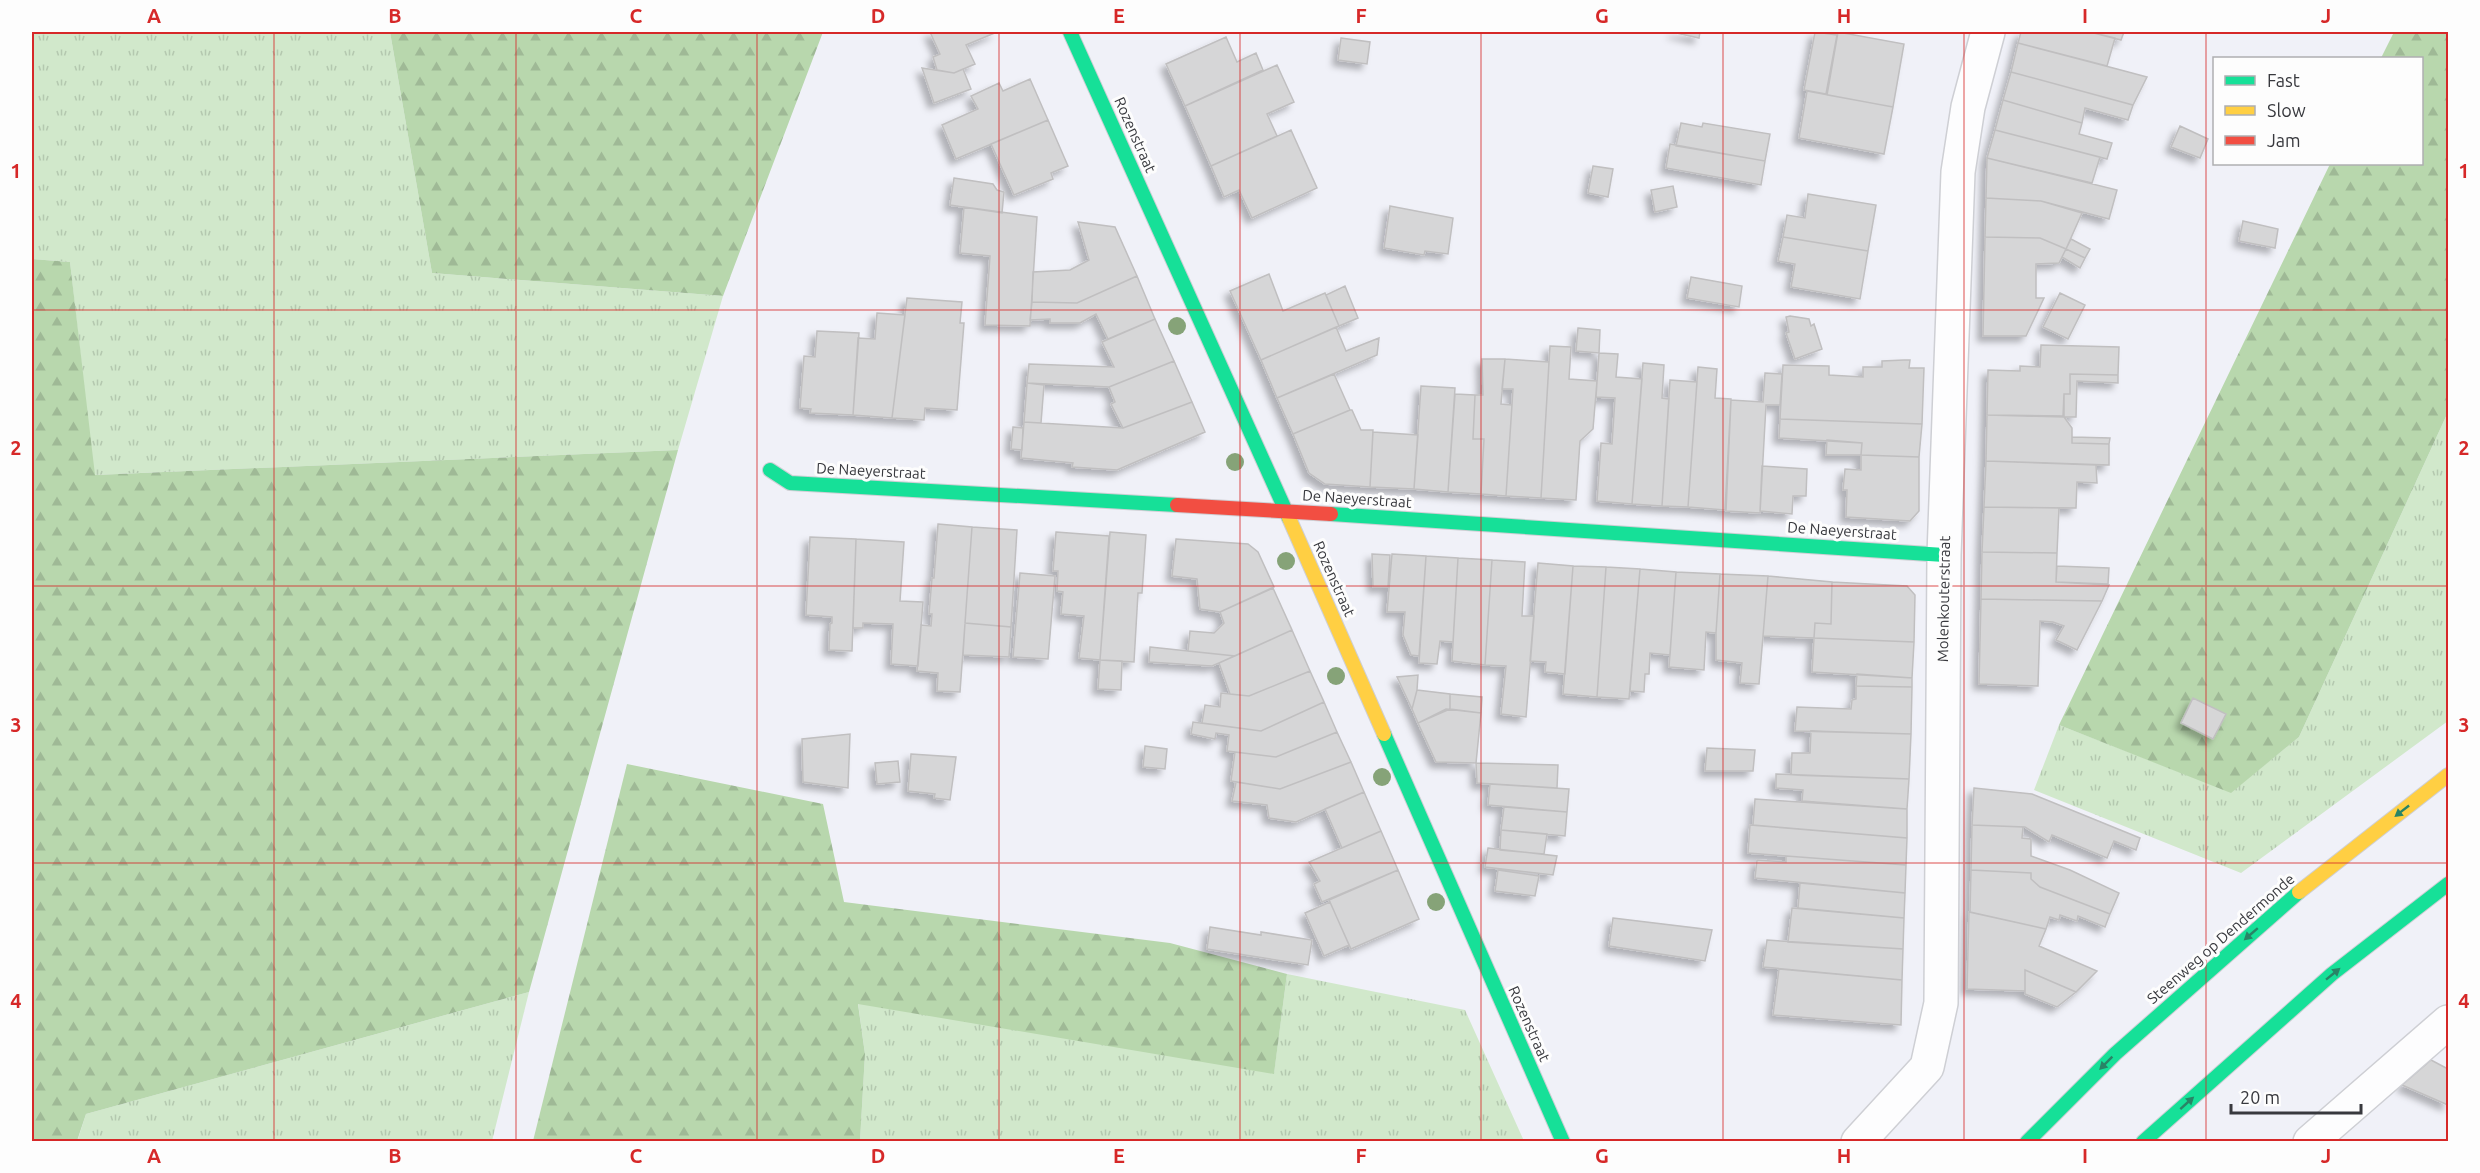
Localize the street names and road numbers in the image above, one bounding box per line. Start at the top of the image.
street label: Rozenstraat [1111,94,1160,175]
street label: De Naeyerstraat [816,459,926,482]
street label: De Naeyerstraat [1302,486,1412,511]
street label: De Naeyerstraat [1787,518,1897,543]
street label: Molenkouterstraat [1934,536,1953,662]
street label: Rozenstraat [1310,538,1359,619]
street label: Steenweg op Dendermonde [2144,870,2298,1007]
street label: Rozenstraat [1505,983,1554,1064]

